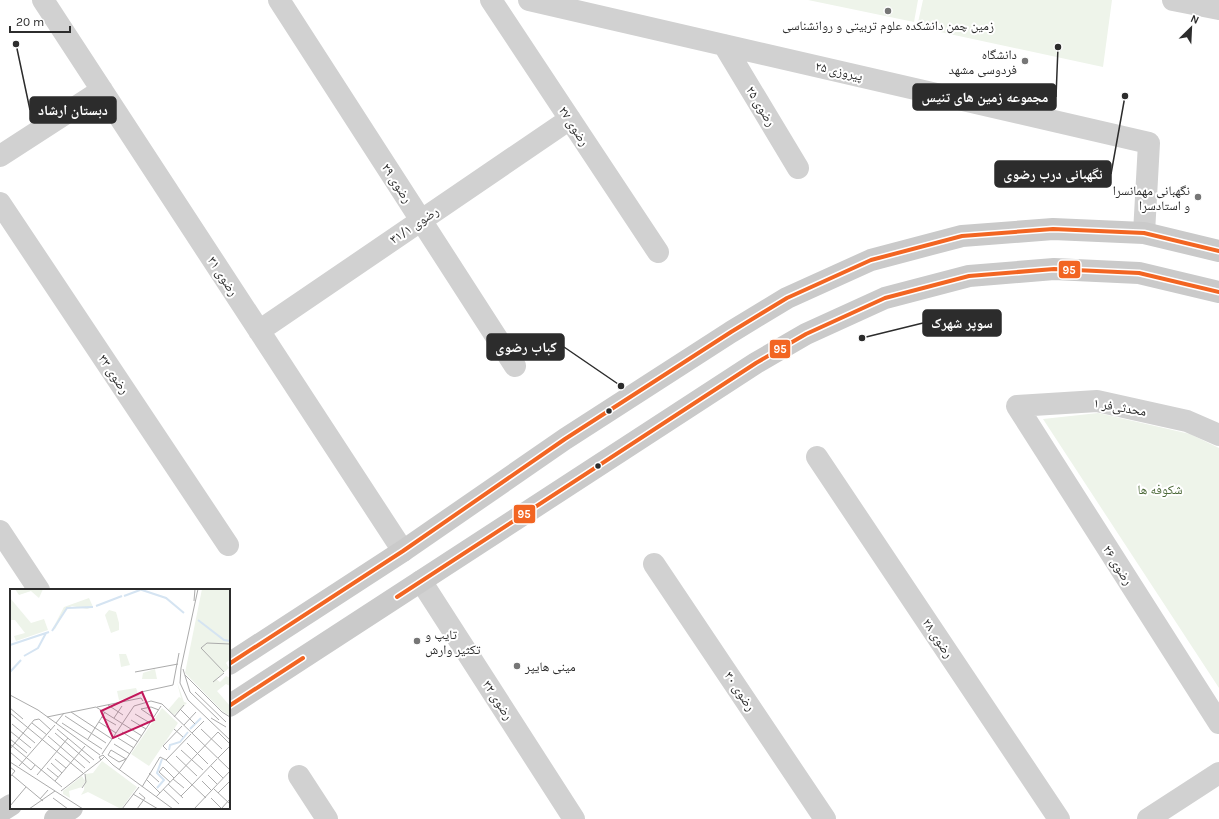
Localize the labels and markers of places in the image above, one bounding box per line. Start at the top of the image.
marker: زمین چمن دانشکده علوم تربیتی و روانشناسی [883,6,893,16]
place label: زمین چمن دانشکده علوم تربیتی و روانشناسی [782,18,994,34]
place label: دانشگاه فردوسی مشهد [949,47,1017,78]
marker: دانشگاه فردوسی مشهد [1020,56,1030,66]
callout: مجموعه زمین های تنیس [913,84,1056,110]
callout: دبستان ارشاد [30,97,116,123]
callout: نگهبانی درب رضوی [995,161,1111,187]
place label: نگهبانی مهمانسرا و استادسرا [1113,183,1190,214]
marker: نگهبانی مهمانسرا و استادسرا [1193,192,1203,202]
callout: سوپر شهرک [923,310,1001,336]
callout: کباب رضوی [487,334,564,360]
unlabelled marker [604,406,614,416]
unlabelled marker [593,461,603,471]
place label: تایپ و تکثیر وارش [425,627,481,658]
marker: تایپ و تکثیر وارش [412,636,422,646]
place label: مینی هایپر [524,659,576,675]
marker: مینی هایپر [512,661,522,671]

